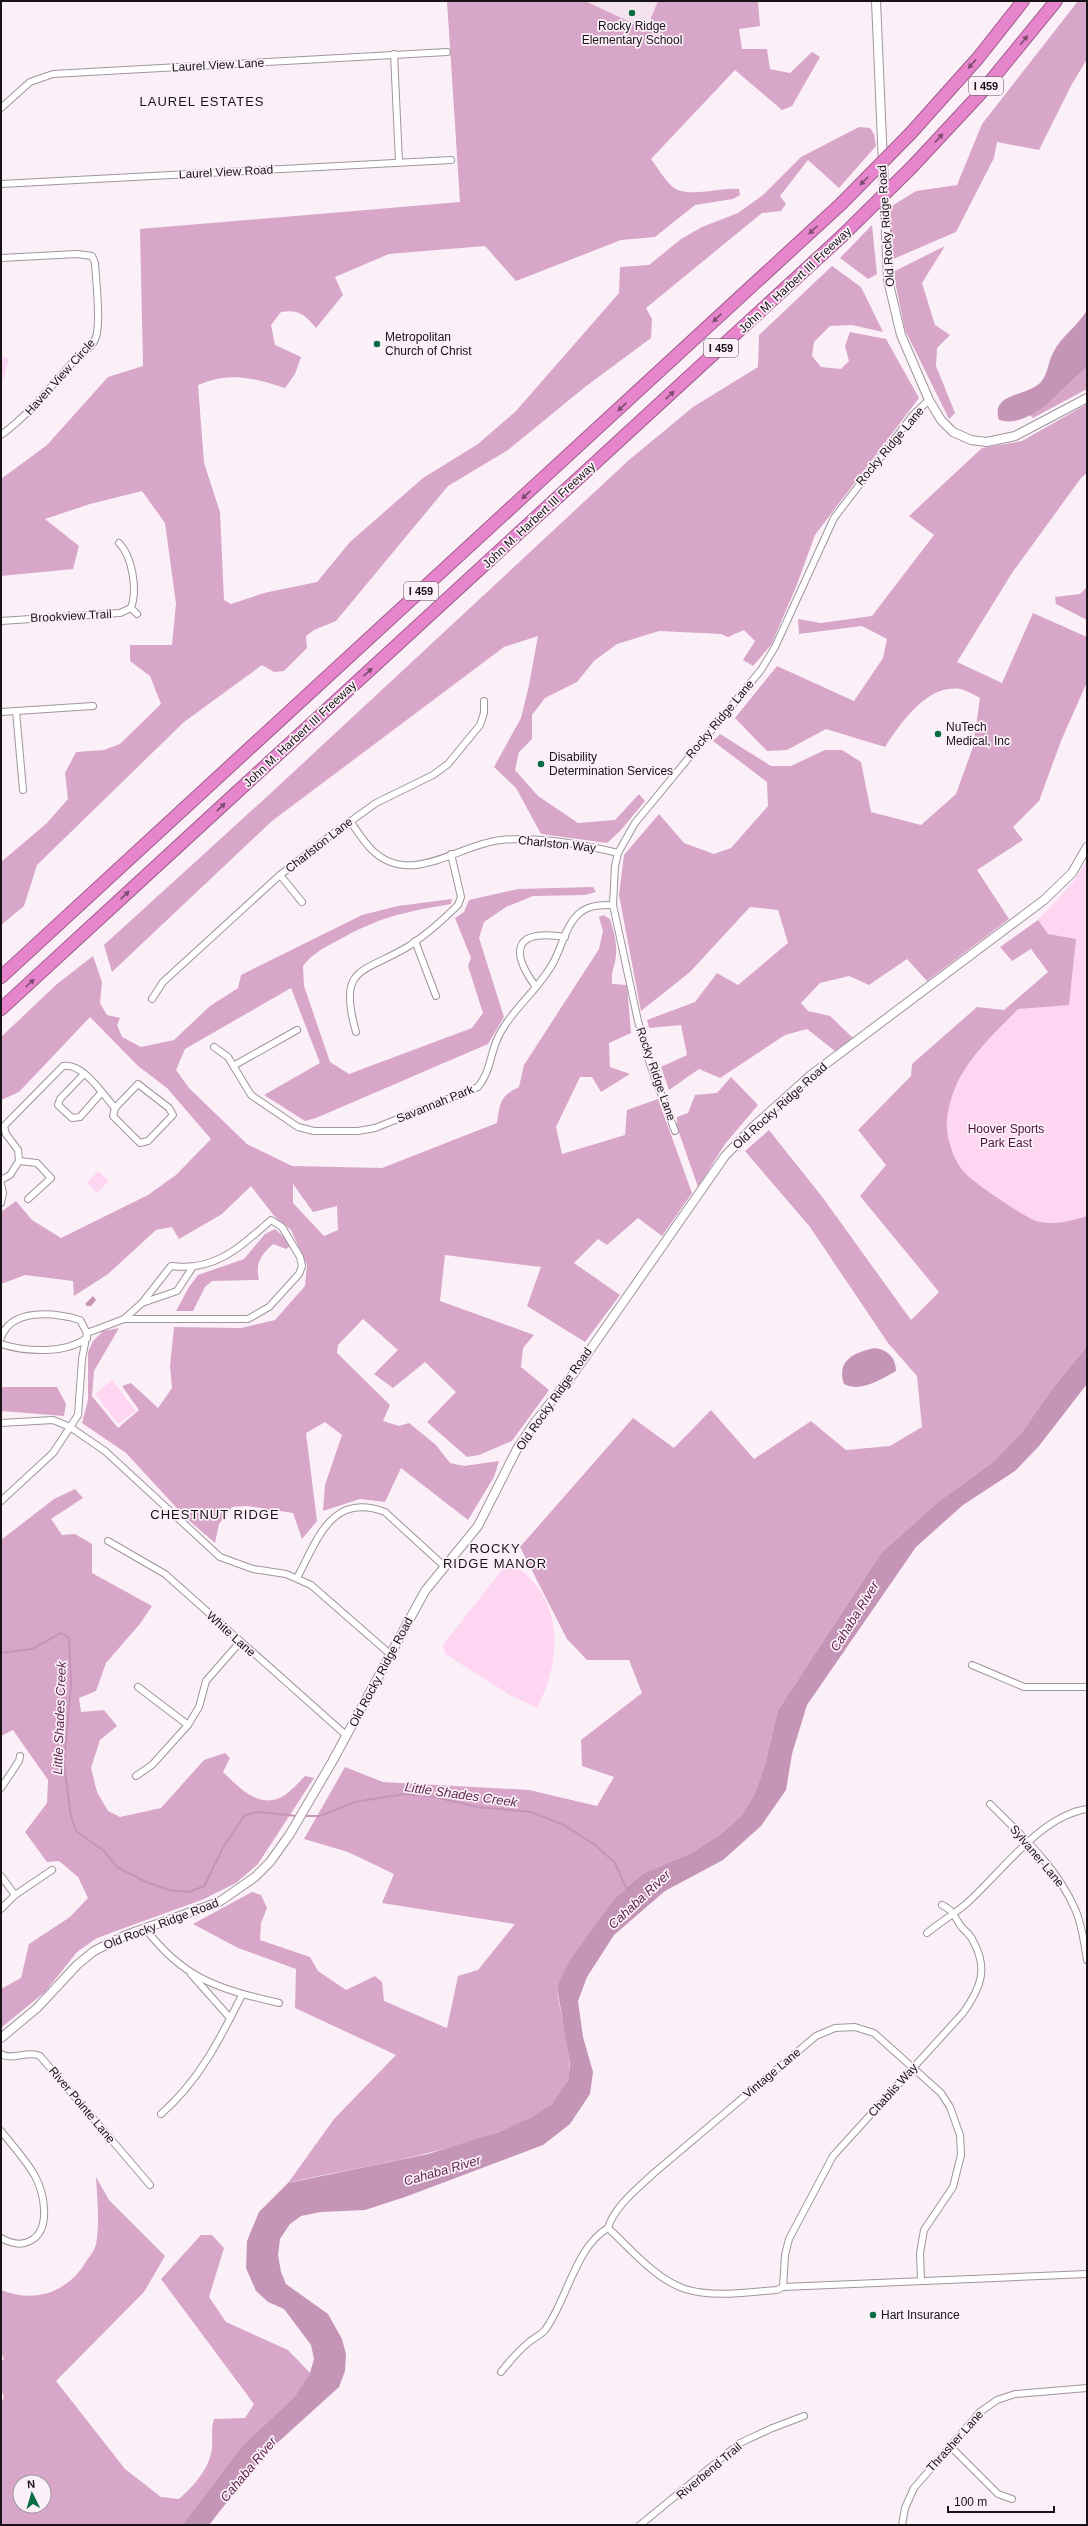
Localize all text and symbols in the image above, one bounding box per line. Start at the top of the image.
marker: Rocky Ridge Elementary School [627,8,637,18]
place label: Rocky Ridge Elementary School [582,19,682,47]
one-way arrow [1020,35,1028,45]
street label: Laurel View Lane [171,56,265,74]
one-way arrow [968,59,977,70]
road number: I 459 [969,77,1003,95]
district label: LAUREL ESTATES [139,94,265,109]
one-way arrow [934,133,944,143]
street label: Laurel View Road [178,163,274,181]
street label: Old Rocky Ridge Road [875,165,897,287]
one-way arrow [859,176,869,186]
street label: John M. Harbert III Freeway [736,224,854,336]
one-way arrow [808,225,817,234]
one-way arrow [712,314,722,323]
place label: Metropolitan Church of Christ [385,330,472,358]
street label: Haven View Circle [22,336,98,418]
marker: Metropolitan Church of Christ [372,339,382,349]
road number: I 459 [704,339,738,357]
one-way arrow [665,390,675,400]
one-way arrow [616,402,627,411]
street label: Rocky Ridge Lane [853,404,927,488]
street label: John M. Harbert III Freeway [480,459,598,571]
one-way arrow [521,490,531,499]
road number: I 459 [404,582,438,600]
street label: Brookview Trail [30,607,112,625]
one-way arrow [363,667,374,676]
street label: Rocky Ridge Lane [683,677,757,761]
street label: John M. Harbert III Freeway [241,678,359,790]
place label: NuTech Medical, Inc [946,720,1010,748]
marker: NuTech Medical, Inc [933,729,943,739]
place label: Disability Determination Services [549,750,673,778]
marker: Disability Determination Services [536,759,546,769]
one-way arrow [216,802,226,812]
street label: Charlston Lane [283,814,356,876]
street label: Charlston Way [517,833,597,855]
one-way arrow [121,891,130,900]
one-way arrow [25,978,35,988]
street label: Rocky Ridge Lane [633,1025,679,1123]
street label: Old Rocky Ridge Road [730,1060,830,1152]
street label: Savannah Park [394,1082,477,1126]
park label: Hoover Sports Park East [968,1122,1044,1150]
street label: Old Rocky Ridge Road [513,1345,595,1453]
district label: CHESTNUT RIDGE [150,1507,280,1522]
district label: ROCKY RIDGE MANOR [443,1541,547,1571]
water label: Cahaba River [827,1578,882,1654]
street label: White Lane [204,1608,258,1660]
street label: Old Rocky Ridge Road [346,1615,416,1729]
water label: Little Shades Creek [50,1660,69,1775]
water label: Little Shades Creek [404,1779,520,1810]
street label: Sylvaner Lane [1007,1822,1067,1890]
water label: Cahaba River [605,1866,674,1932]
street label: Old Rocky Ridge Road [102,1896,220,1952]
street label: Vintage Lane [740,2045,804,2101]
street label: Chablis Way [865,2060,921,2120]
street label: River Pointe Lane [46,2064,118,2146]
water label: Cahaba River [402,2152,483,2189]
place label: Hart Insurance [881,2308,960,2322]
marker: Hart Insurance [868,2310,878,2320]
street label: Thrasher Lane [924,2407,987,2475]
water label: Cahaba River [217,2434,280,2505]
street label: Riverbend Trail [674,2440,744,2502]
north arrow [12,2474,52,2514]
text: N [27,2478,36,2490]
scale bar [948,2488,1054,2514]
text: 100 m [954,2495,987,2509]

